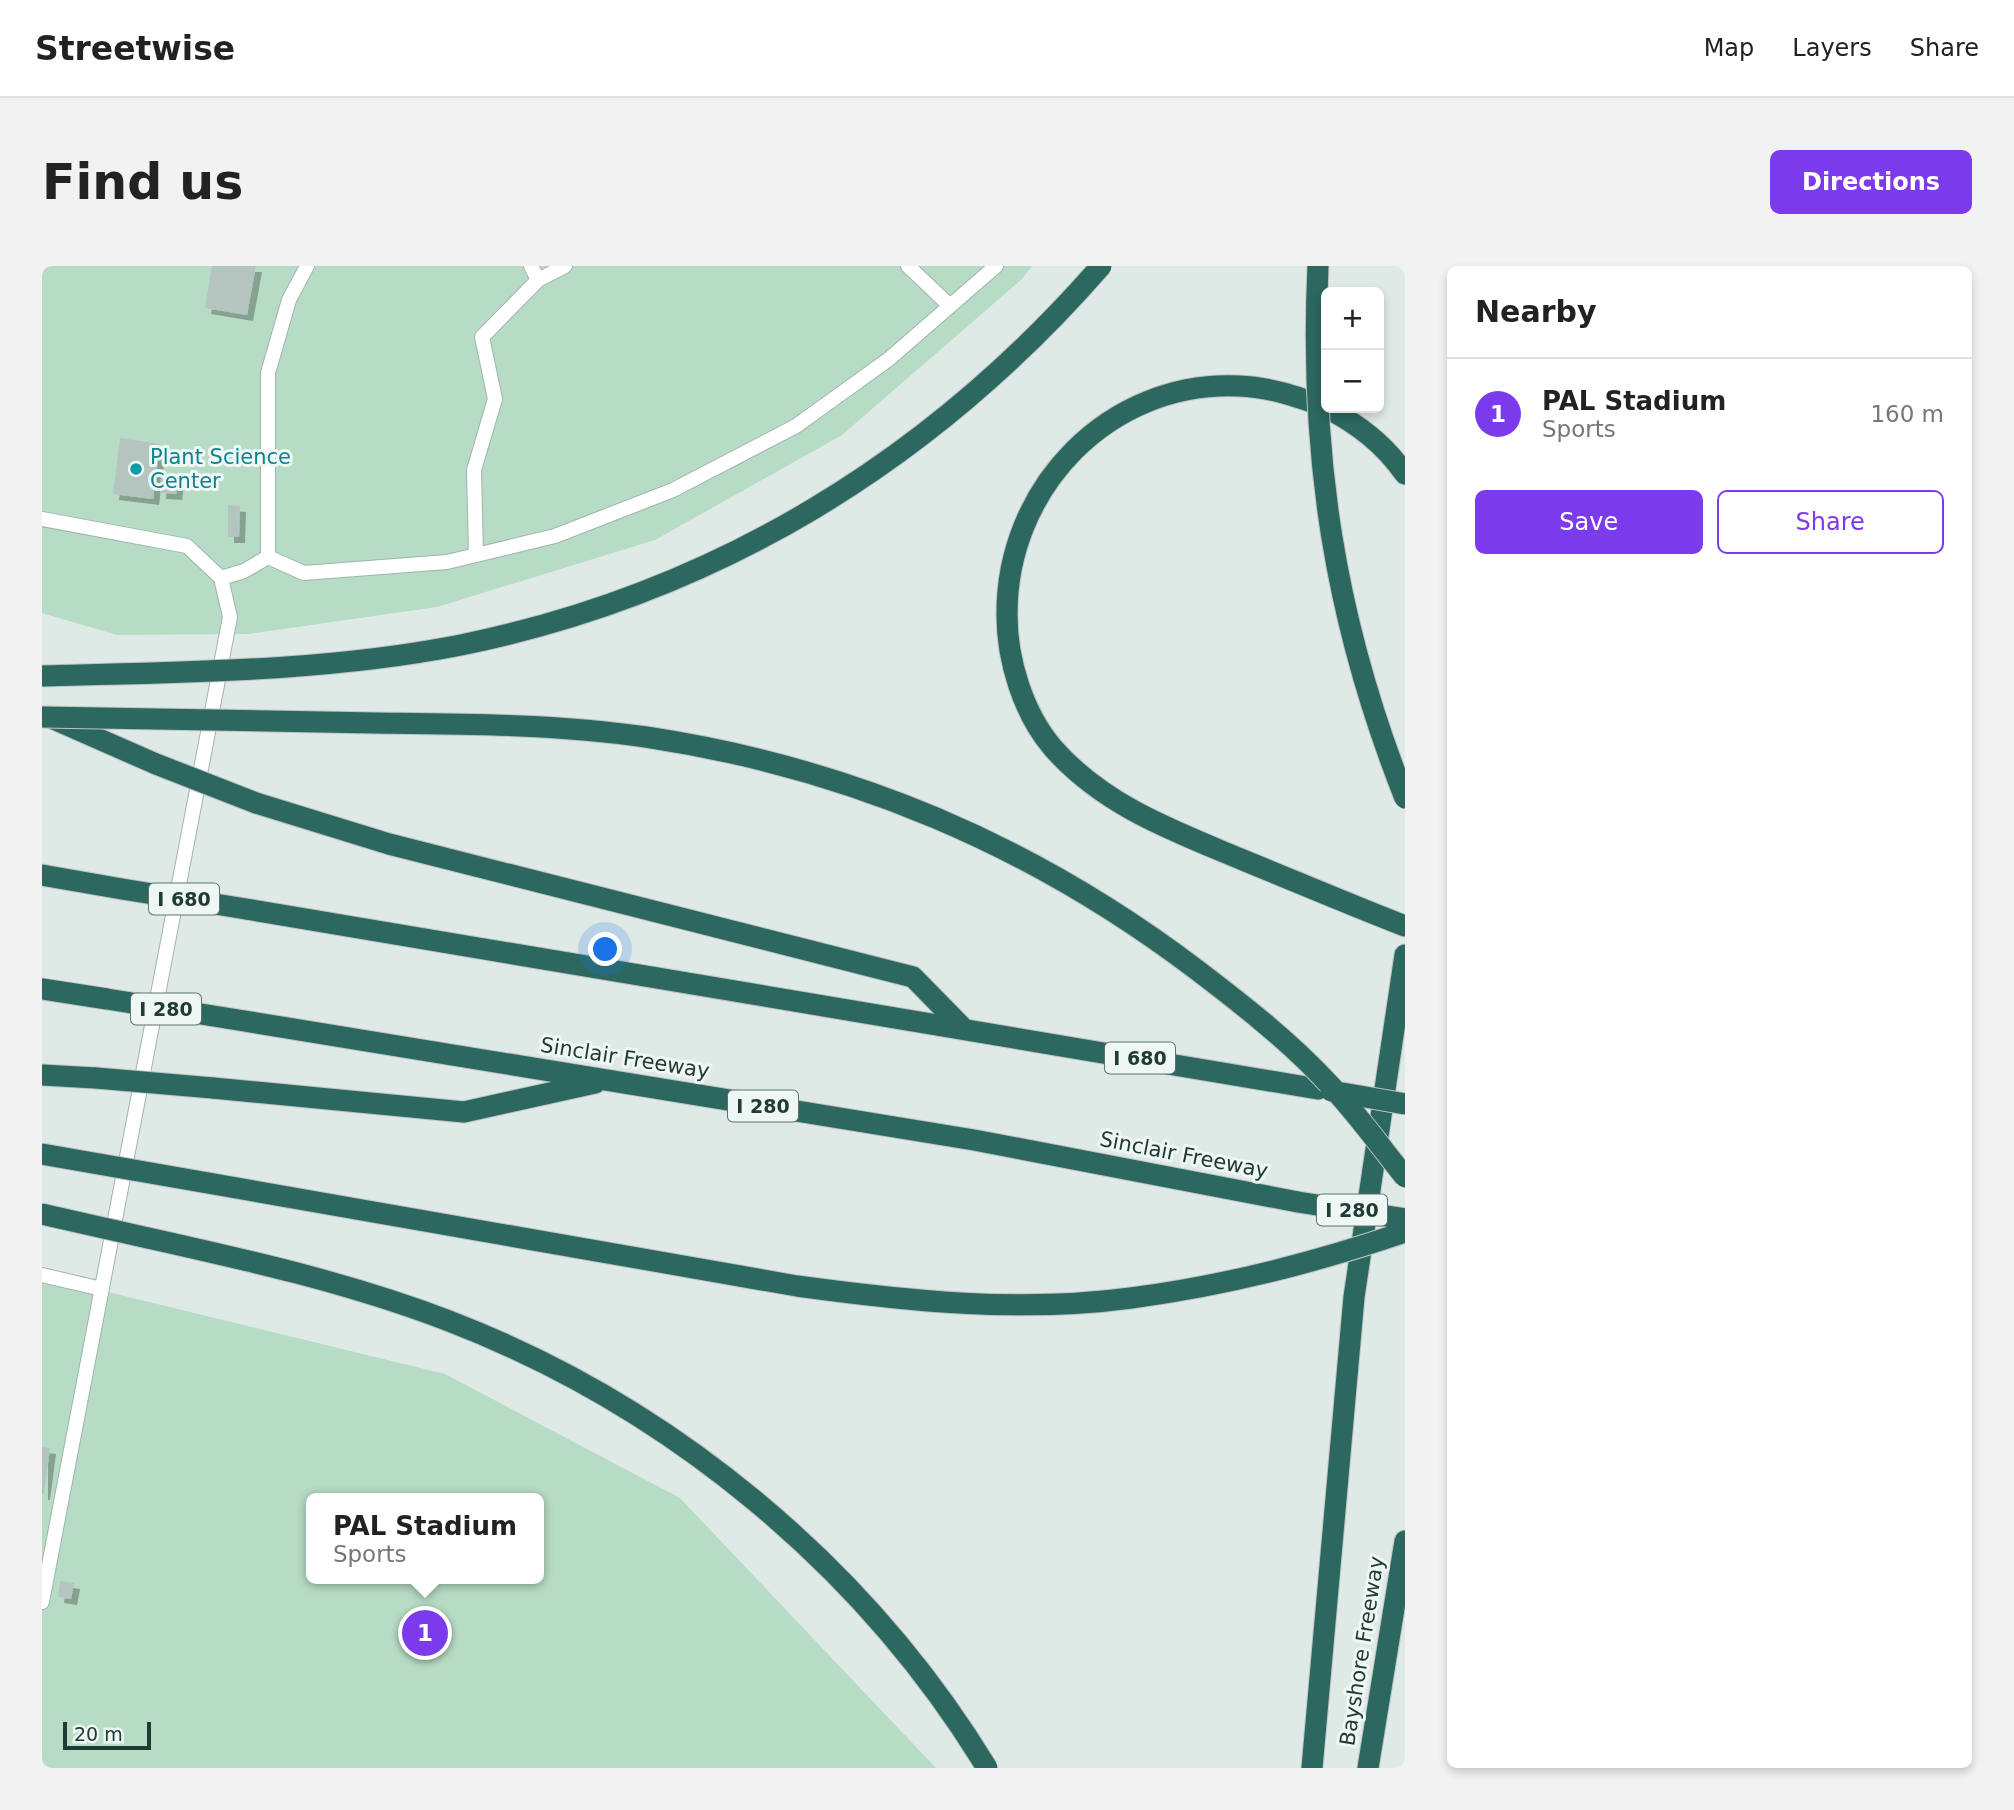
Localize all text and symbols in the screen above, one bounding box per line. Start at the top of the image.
text: Streetwise [35,29,235,68]
text: Map [1704,34,1754,62]
text: Layers [1792,34,1872,62]
text: Share [1910,34,1979,62]
button: Directions [1770,150,1972,214]
text: Find us [42,154,243,211]
map controls [1321,287,1384,413]
button: + [1321,287,1384,350]
text: Nearby [1475,294,1597,329]
button: − [1321,350,1384,413]
text: PAL Stadium [1542,386,1726,416]
text: 1 [1490,401,1506,427]
text: 160 m [1870,401,1944,427]
text: Sports [1542,416,1616,442]
place label: Plant Science Center [150,445,291,493]
marker: Plant Science Center [128,461,144,477]
button: Save [1475,490,1703,554]
button: Share [1717,490,1944,554]
road number: I 680 [149,884,219,914]
your location [588,932,622,966]
road number: I 280 [131,994,201,1024]
street label: Sinclair Freeway [539,1033,711,1083]
road number: I 680 [1105,1042,1175,1073]
road number: I 280 [728,1090,798,1122]
street label: Sinclair Freeway [1098,1127,1270,1183]
road number: I 280 [1317,1194,1387,1226]
popup [306,1493,544,1584]
text: PAL Stadium [333,1511,517,1541]
text: Sports [333,1541,407,1567]
street label: Bayshore Freeway [1335,1554,1389,1748]
pin: 1 [402,1607,448,1659]
scale bar [63,1719,150,1751]
text: 20 m [74,1723,123,1745]

